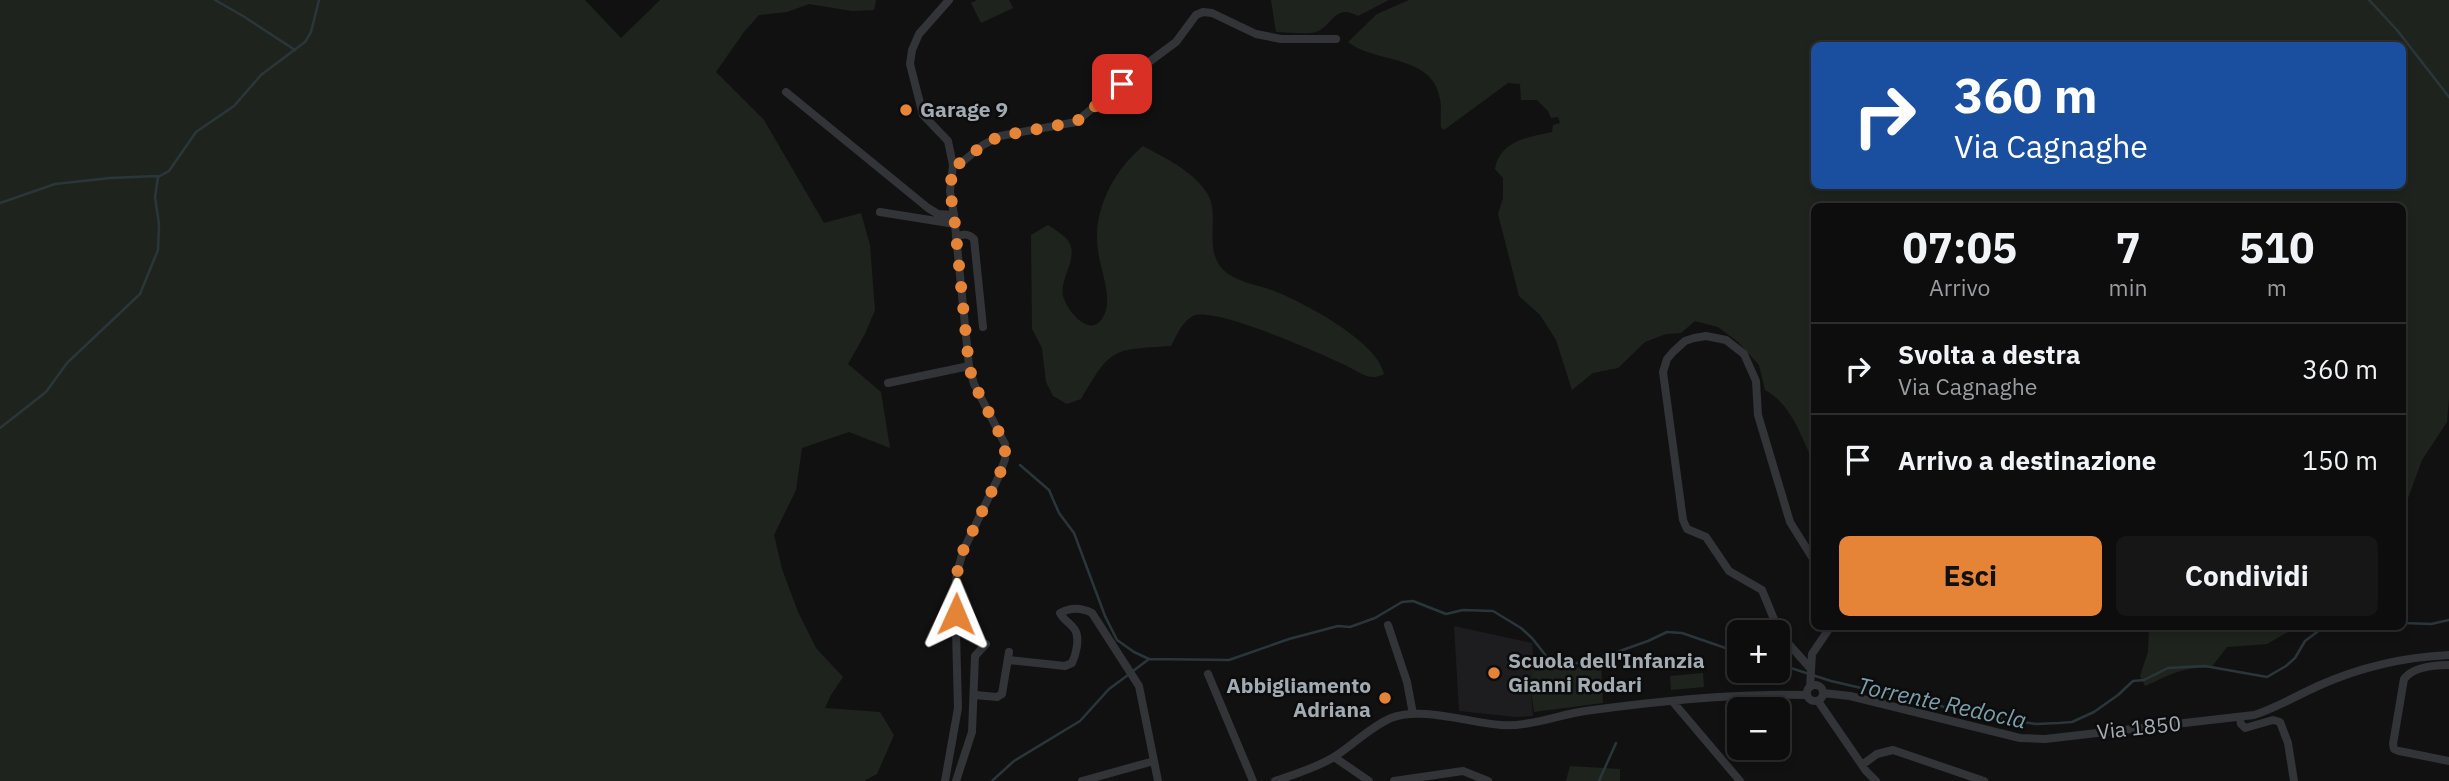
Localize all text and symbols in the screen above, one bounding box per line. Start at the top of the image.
pin [1092,54,1152,114]
text: 360 m [1954,63,2098,126]
icon: arrive [1103,65,1141,103]
icon: right [1839,70,1930,161]
place label: Garage 9 [920,95,1008,123]
marker: Garage 9 [898,102,914,118]
text: Via Cagnaghe [1954,125,2148,167]
text: 07:05 [1902,220,2017,275]
text: 7 [2115,220,2141,275]
text: 510 [2239,220,2315,275]
text: Arrivo [1929,272,1990,302]
text: min [2109,272,2147,302]
text: m [2267,272,2287,302]
text: Svolta a destra [1898,337,2080,371]
icon: right [1839,350,1877,388]
text: 360 m [2302,352,2378,386]
text: Via Cagnaghe [1898,371,2037,401]
icon: arrive [1839,441,1877,479]
text: Arrivo a destinazione [1898,443,2156,477]
text: 150 m [2302,443,2378,477]
button: Esci [1839,536,2102,616]
button: Condividi [2116,536,2378,616]
position arrow [919,577,993,651]
map controls [1727,620,1790,760]
button: + [1727,620,1790,683]
place label: Scuola dell'Infanzia Gianni Rodari [1508,646,1705,698]
marker: Scuola dell'Infanzia Gianni Rodari [1486,665,1502,681]
water label: Torrente Redocla [1855,669,2029,735]
place label: Abbigliamento Adriana [1226,671,1371,723]
marker: Abbigliamento Adriana [1377,690,1393,706]
button: − [1727,697,1790,760]
street label: Via 1850 [2095,709,2182,745]

